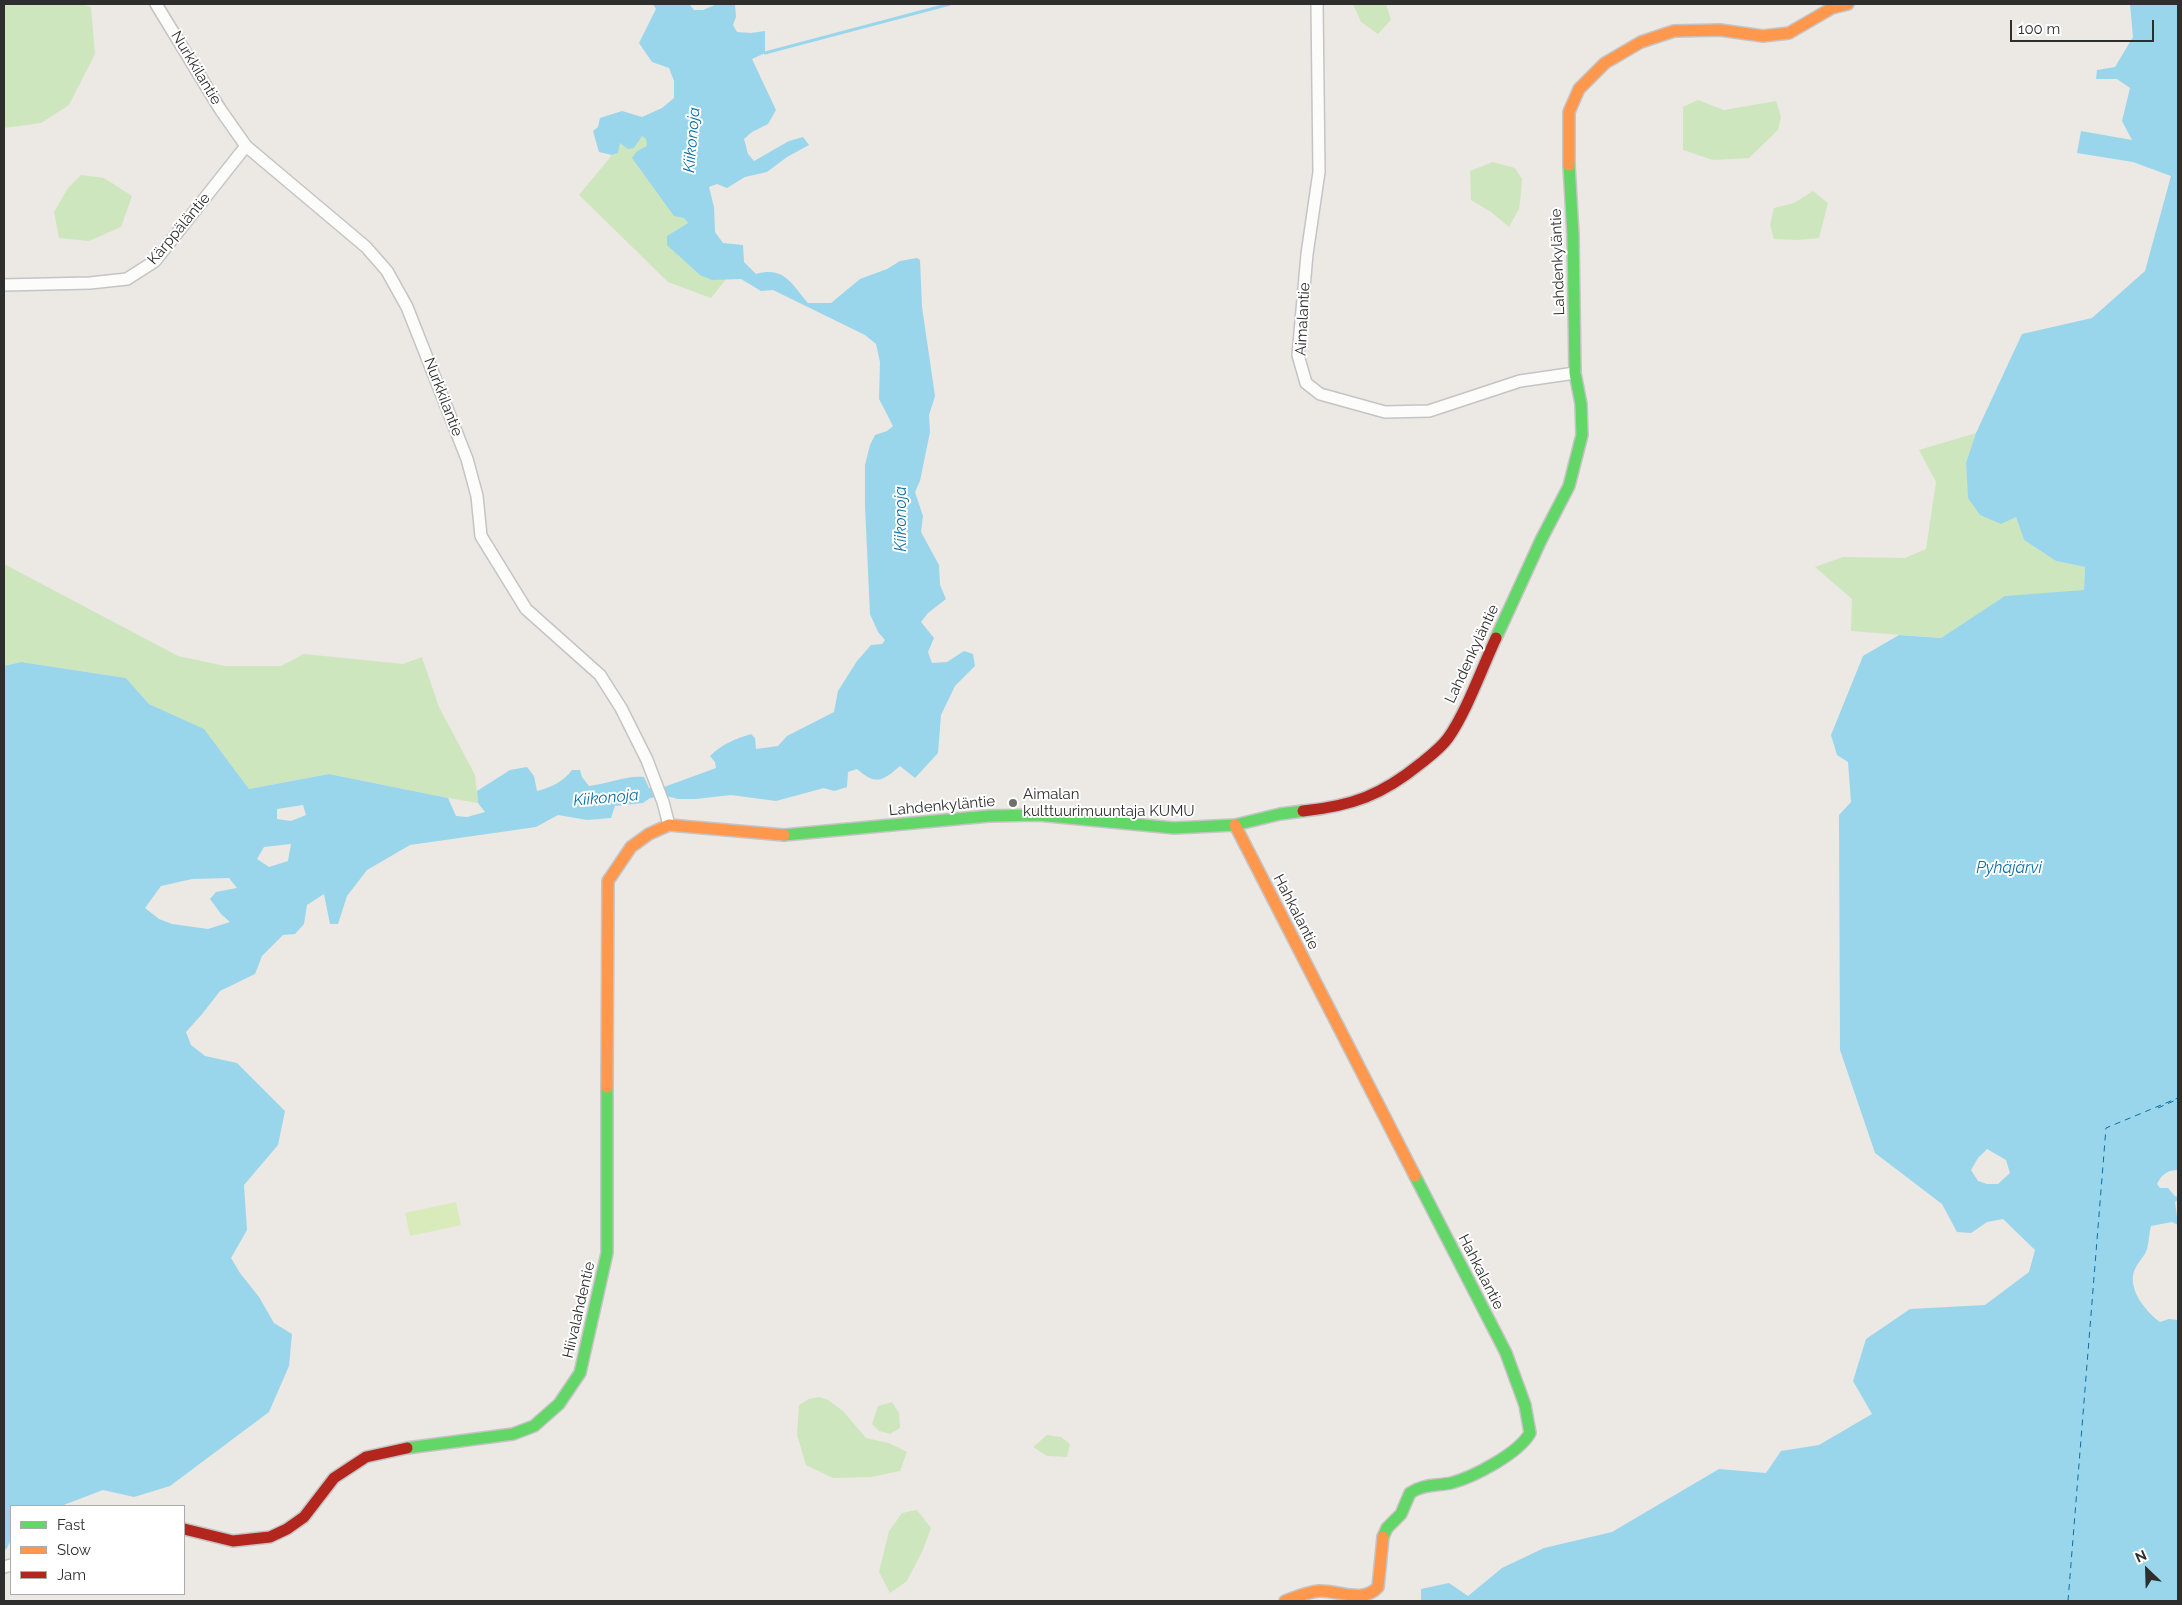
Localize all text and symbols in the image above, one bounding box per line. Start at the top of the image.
scale bar [2012,10,2156,42]
text: 100 m [2018,20,2060,38]
street label: Nurkkilantie [167,28,225,108]
water label: Kiikonoja [680,107,704,173]
street label: Kärppäläntie [144,190,214,268]
street label: Lahdenkyläntie [1547,208,1569,316]
street label: Aimalantie [1292,282,1314,356]
street label: Nurkkilantie [420,355,466,439]
water label: Kiikonoja [891,486,911,552]
street label: Lahdenkyläntie [1441,602,1503,706]
place label: Aimalan kulttuurimuuntaja KUMU [1023,785,1195,820]
water label: Kiikonoja [573,786,639,810]
street label: Lahdenkyläntie [888,792,996,820]
marker: Aimalan kulttuurimuuntaja KUMU [1007,797,1019,809]
water label: Pyhäjärvi [1976,858,2042,878]
street label: Hahkalantie [1269,871,1323,953]
street label: Hahkalantie [1454,1231,1508,1313]
street label: Hiivalahdentie [559,1260,599,1360]
legend [10,1505,185,1595]
text: Fast [57,1516,85,1534]
text: Slow [57,1541,91,1559]
north arrow [2122,1545,2172,1595]
text: N [2133,1547,2149,1566]
text: Jam [57,1566,86,1584]

